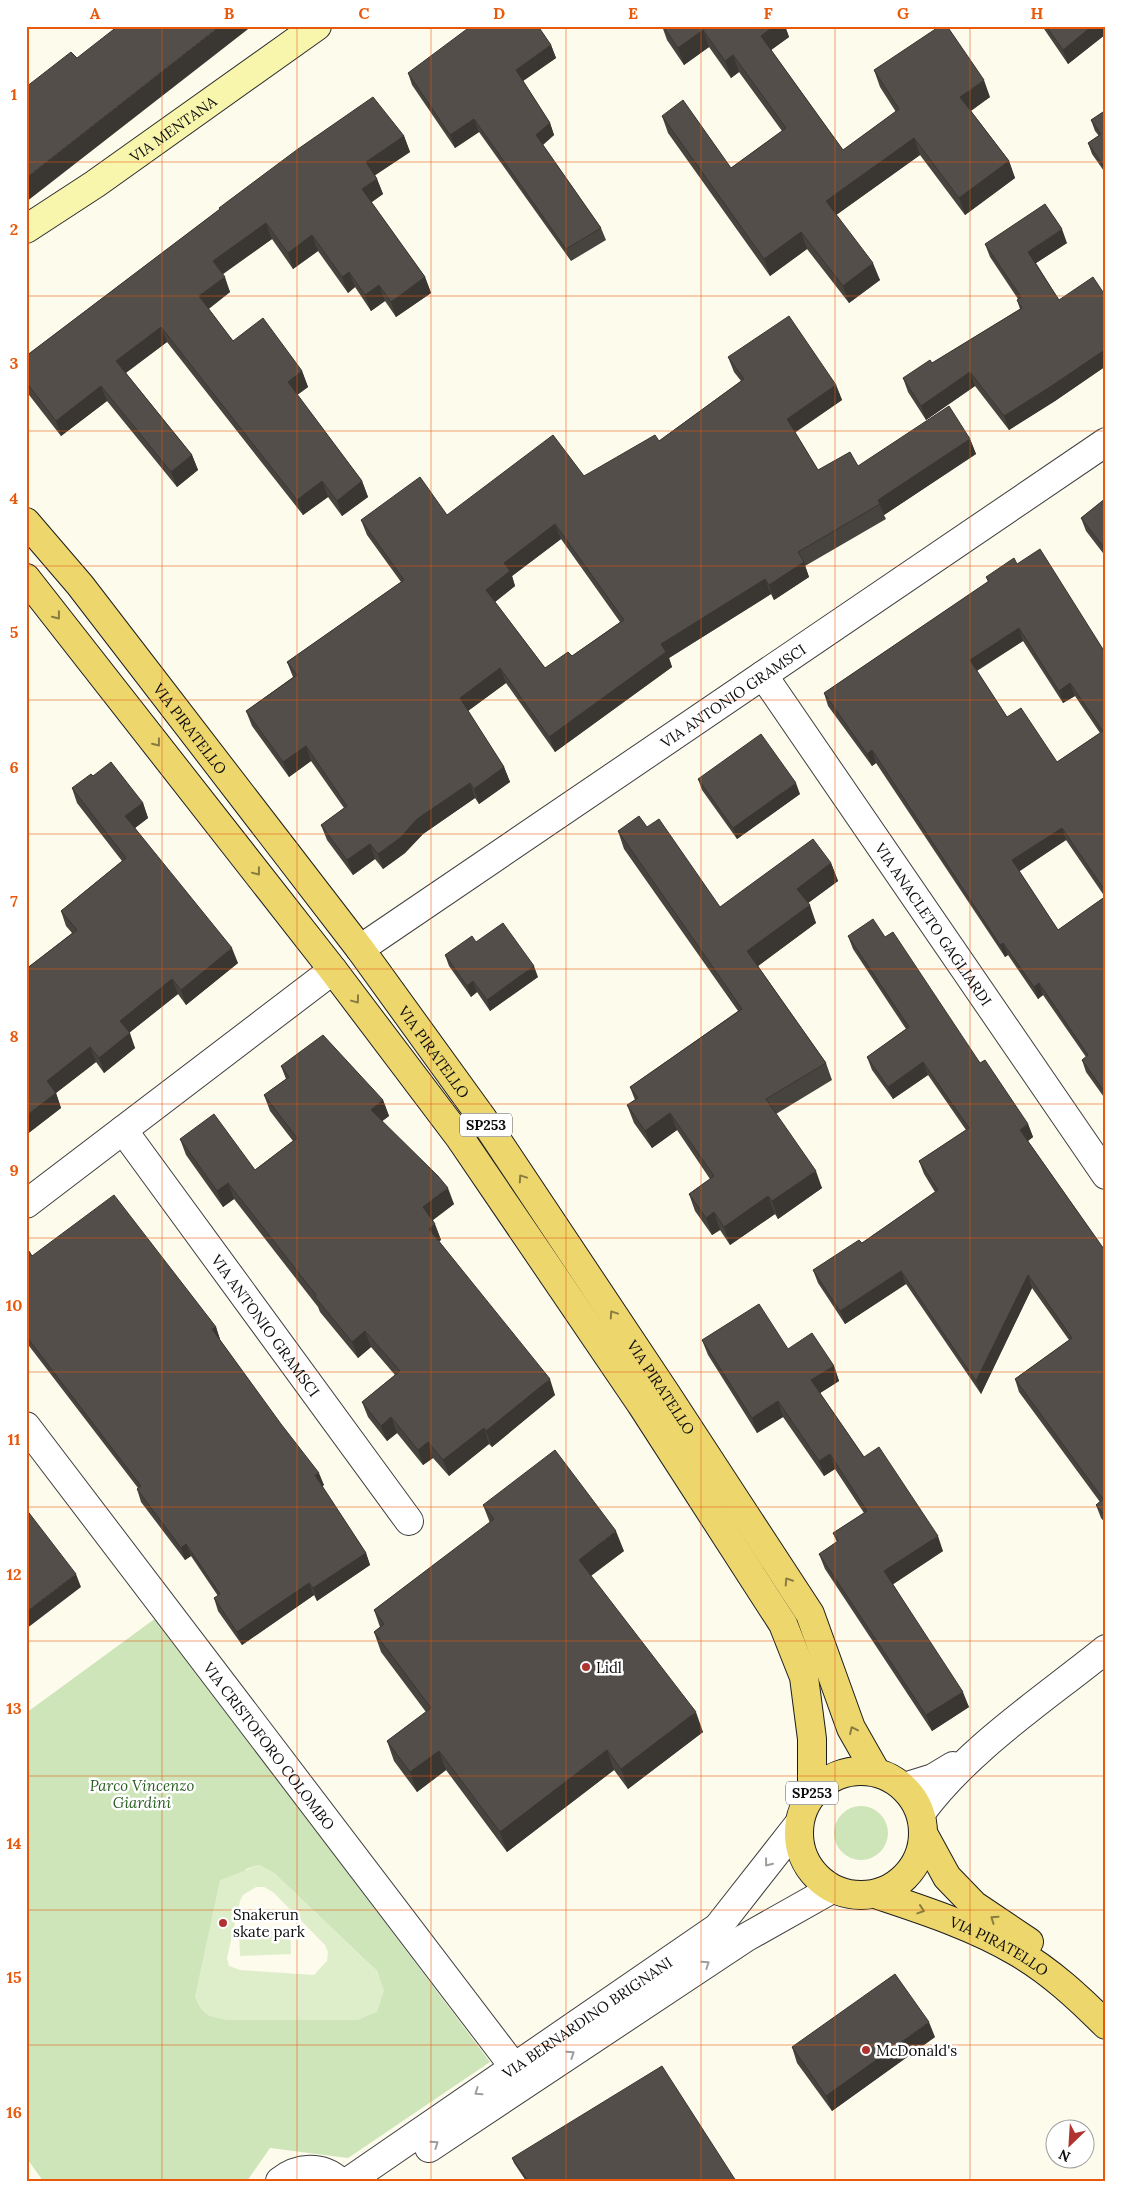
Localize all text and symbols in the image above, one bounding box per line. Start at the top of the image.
text: A [90,3,101,23]
text: B [224,3,235,23]
text: C [358,3,370,23]
text: D [493,3,505,23]
text: E [628,3,638,23]
text: F [763,3,773,23]
text: G [897,3,909,23]
text: H [1031,3,1044,23]
text: 1 [11,84,17,104]
street label: VIA MENTANA [125,91,221,167]
text: 2 [10,219,18,239]
text: 3 [10,353,19,373]
text: 4 [10,488,19,508]
one-way arrow [51,610,59,619]
text: 5 [10,622,19,642]
street label: VIA ANTONIO GRAMSCI [656,639,809,752]
street label: VIA PIRATELLO [149,679,231,778]
one-way arrow [151,738,160,747]
text: 6 [9,757,19,777]
street label: VIA ANACLETO GAGLIARDI [871,838,996,1009]
one-way arrow [251,866,259,875]
text: 7 [10,891,18,911]
one-way arrow [350,994,359,1004]
street label: VIA PIRATELLO [394,1001,474,1102]
text: 8 [9,1026,19,1046]
road number: SP253 [460,1114,512,1136]
text: 9 [9,1160,19,1180]
one-way arrow [519,1175,529,1184]
street label: VIA ANTONIO GRAMSCI [207,1250,324,1400]
text: 10 [6,1295,22,1315]
one-way arrow [610,1310,619,1319]
street label: VIA PIRATELLO [623,1335,700,1438]
text: 11 [8,1429,21,1449]
text: 12 [6,1564,22,1584]
one-way arrow [785,1578,794,1587]
street label: VIA CRISTOFORO COLOMBO [199,1657,339,1834]
place label: Lidl [596,1658,622,1677]
marker: Lidl [580,1661,592,1673]
text: 13 [6,1698,22,1718]
one-way arrow [849,1726,859,1735]
park label: Parco Vincenzo Giardini [90,1776,195,1812]
road number: SP253 [786,1782,838,1805]
text: 14 [6,1833,22,1853]
one-way arrow [766,1857,774,1866]
one-way arrow [917,1904,925,1914]
place label: Snakerun skate park [233,1905,305,1941]
street label: VIA PIRATELLO [946,1911,1053,1980]
one-way arrow [990,1916,999,1925]
marker: Snakerun skate park [217,1917,229,1929]
street label: VIA BERNARDINO BRIGNANI [498,1952,676,2083]
one-way arrow [700,1961,710,1970]
text: 15 [6,1967,22,1987]
place label: McDonald's [876,2041,957,2060]
marker: McDonald's [860,2044,872,2056]
one-way arrow [565,2051,574,2060]
one-way arrow [474,2086,484,2095]
text: 16 [6,2102,22,2122]
north arrow [1044,2120,1094,2170]
one-way arrow [430,2141,439,2150]
text: N [1056,2145,1073,2166]

